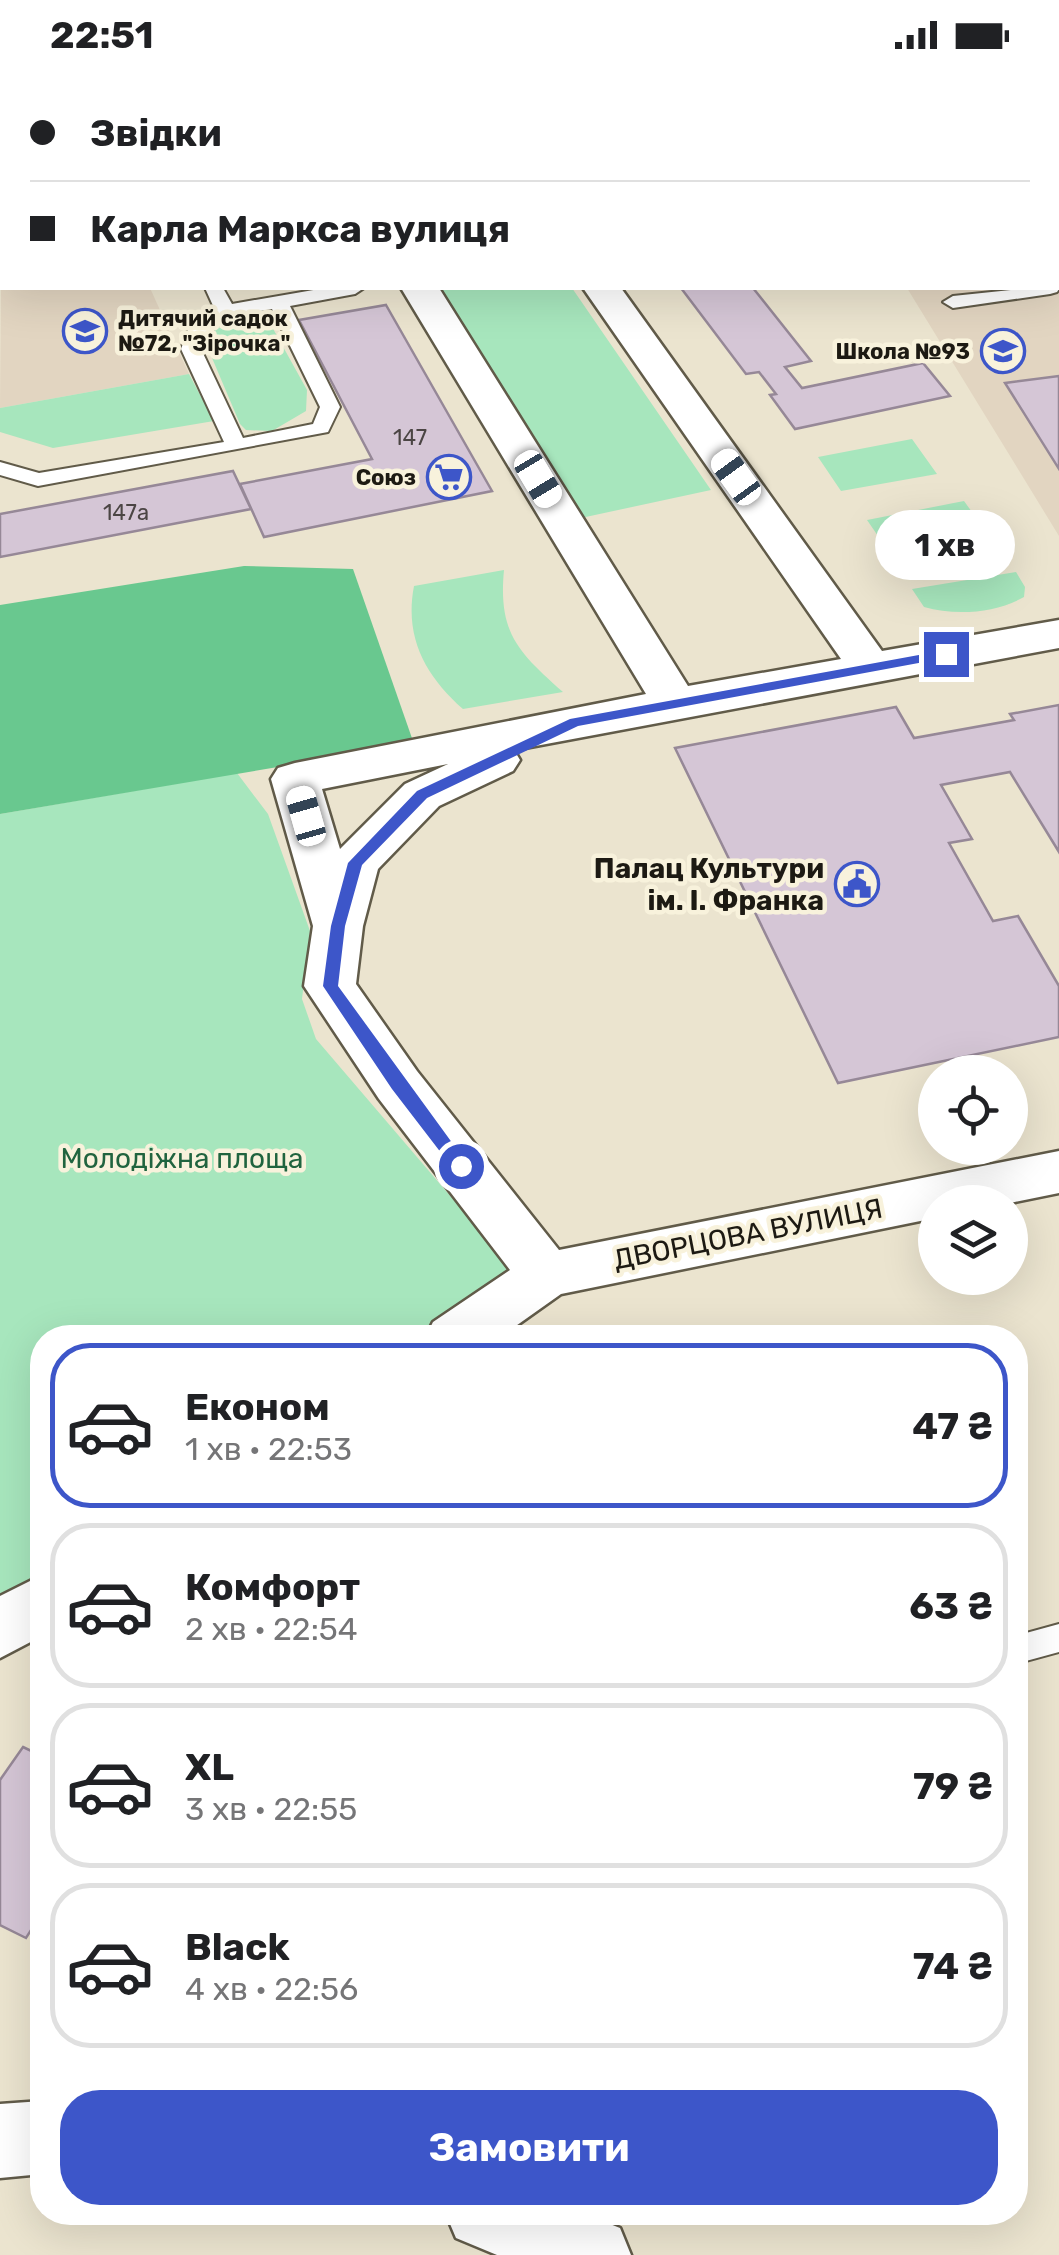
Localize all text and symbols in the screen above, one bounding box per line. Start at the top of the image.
text: 22:51 [50,12,154,58]
text: Звідки [90,110,222,156]
text: Карла Маркса вулиця [90,206,510,252]
place label: Дитячий садок №72, "Зірочка" [118,305,290,357]
school or university icon: Дитячий садок №72, "Зірочка" [62,308,108,354]
school or university icon: Школа №93 [980,328,1026,374]
place label: Школа №93 [835,338,970,365]
house number: 147 [393,424,427,451]
car [706,444,766,510]
car [510,446,566,512]
supermarket icon: Союз [426,454,472,500]
place label: Союз [356,464,416,491]
house number: 147а [103,499,149,526]
callout: 1 хв [876,509,1016,579]
text: 1 хв [915,526,975,564]
route end [924,632,969,677]
car [283,783,329,849]
place label: Палац Культури ім. І. Франка [594,852,824,917]
public building icon: Палац Культури ім. І. Франка [834,861,880,907]
map controls [918,1055,1028,1295]
button: locate [918,1055,1028,1165]
park label: Молодіжна площа [61,1142,303,1175]
route start [439,1144,484,1189]
button: layers [918,1185,1028,1295]
street label: ДВОРЦОВА ВУЛИЦЯ [611,1192,885,1276]
icon: car [65,1381,155,1471]
text: Економ [185,1384,330,1430]
text: 47 ₴ [912,1403,993,1449]
text: 1 хв · 22:53 [185,1430,352,1468]
icon: car [65,1561,155,1651]
text: Комфорт [185,1564,360,1610]
text: 63 ₴ [909,1583,993,1629]
text: 2 хв · 22:54 [185,1610,358,1648]
icon: car [65,1741,155,1831]
text: XL [185,1744,234,1790]
text: 79 ₴ [913,1763,993,1809]
text: 3 хв · 22:55 [185,1790,357,1828]
icon: car [65,1921,155,2011]
text: Black [185,1924,290,1970]
text: 74 ₴ [913,1943,993,1989]
text: 4 хв · 22:56 [185,1970,358,2008]
button: Замовити [60,2090,998,2205]

